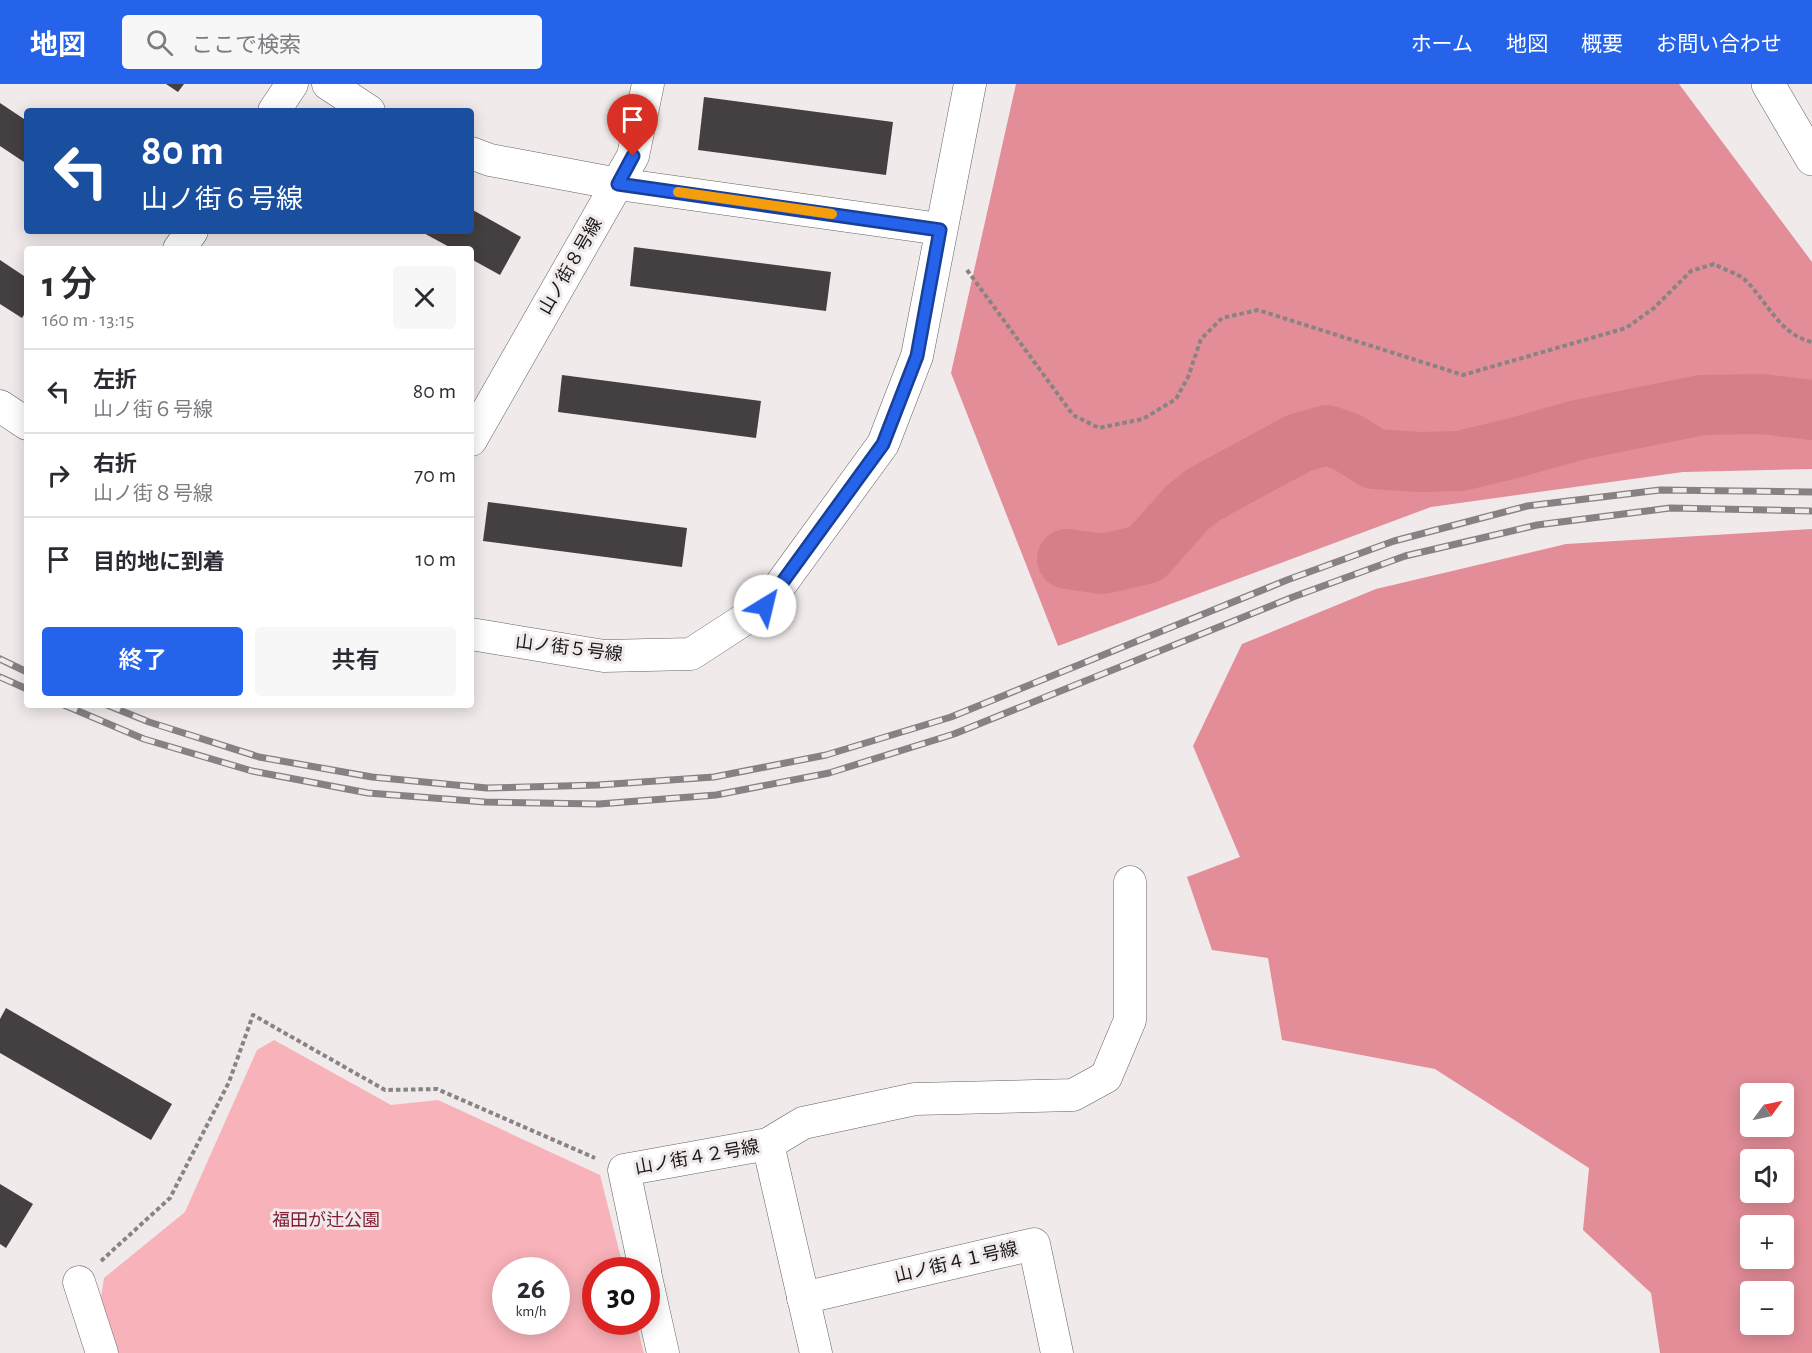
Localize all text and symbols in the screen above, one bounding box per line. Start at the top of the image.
search box [122,15,542,69]
icon: search [143,26,176,59]
text: 地図 [30,32,86,60]
text: ここで検索 [191,34,301,56]
text: ホーム [1411,34,1473,55]
text: 地図 [1506,34,1548,55]
text: 概要 [1581,34,1623,55]
text: お問い合わせ [1656,34,1782,55]
pin [607,94,658,156]
icon: arrive [616,103,649,136]
text: 80 m [141,130,224,172]
icon: left [42,132,120,210]
text: 山ノ街６号線 [141,186,303,213]
street label: 山ノ街８号線 [534,214,606,318]
button: close [393,266,456,329]
text: 1 分 [42,267,96,303]
text: 160 m · 13:15 [42,310,134,330]
text: 左折 [93,369,137,391]
icon: left [42,375,75,408]
text: 80 m [413,380,456,402]
text: 山ノ街６号線 [93,400,213,420]
text: 右折 [93,453,137,475]
icon: right [42,459,75,492]
text: 70 m [414,464,456,486]
text: 山ノ街８号線 [93,484,213,504]
icon: arrive [42,543,75,576]
text: 10 m [416,548,456,570]
text: 目的地に到着 [93,551,225,573]
position arrow [733,574,797,638]
button: 終了 [42,627,243,696]
button: 共有 [255,627,456,696]
street label: 山ノ街５号線 [514,631,624,665]
north arrow [1740,1083,1794,1137]
map controls [1740,1083,1794,1335]
street label: 山ノ街４２号線 [633,1136,761,1178]
button: sound [1740,1149,1794,1203]
park label: 福田が辻公園 [272,1210,380,1230]
button: + [1740,1215,1794,1269]
street label: 山ノ街４１号線 [892,1238,1020,1286]
speed limit sign: 30 [582,1257,660,1335]
text: 26 [517,1274,545,1304]
button: − [1740,1281,1794,1335]
text: km/h [516,1304,546,1319]

